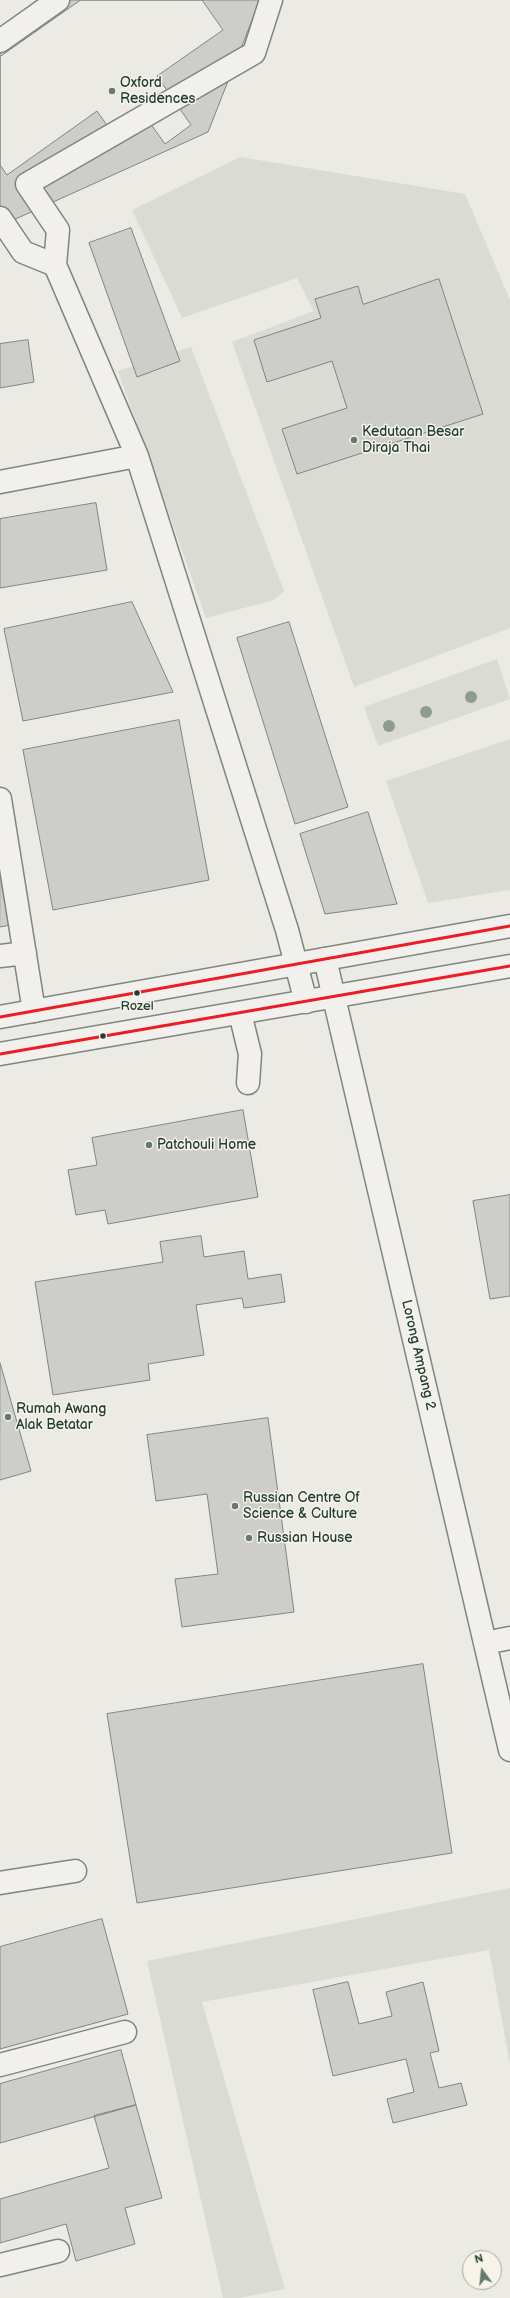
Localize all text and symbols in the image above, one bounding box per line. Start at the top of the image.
place label: Oxford Residences [120,75,195,108]
marker: Oxford Residences [107,86,117,96]
place label: Kedutaan Besar Diraja Thai [362,424,464,456]
marker: Kedutaan Besar Diraja Thai [349,435,359,445]
marker: Rozel [132,988,142,998]
place label: Rozel [120,999,154,1015]
unlabelled marker [98,1031,108,1041]
place label: Patchouli Home [157,1137,256,1153]
marker: Patchouli Home [144,1140,154,1150]
street label: Lorong Ampang 2 [397,1298,439,1412]
place label: Rumah Awang Alak Betatar [16,1401,106,1434]
marker: Rumah Awang Alak Betatar [3,1412,13,1422]
place label: Russian Centre Of Science & Culture [243,1490,360,1522]
marker: Russian Centre Of Science & Culture [230,1501,240,1511]
place label: Russian House [257,1530,353,1546]
marker: Russian House [244,1533,254,1543]
north arrow [462,2250,502,2290]
text: N [473,2252,485,2266]

